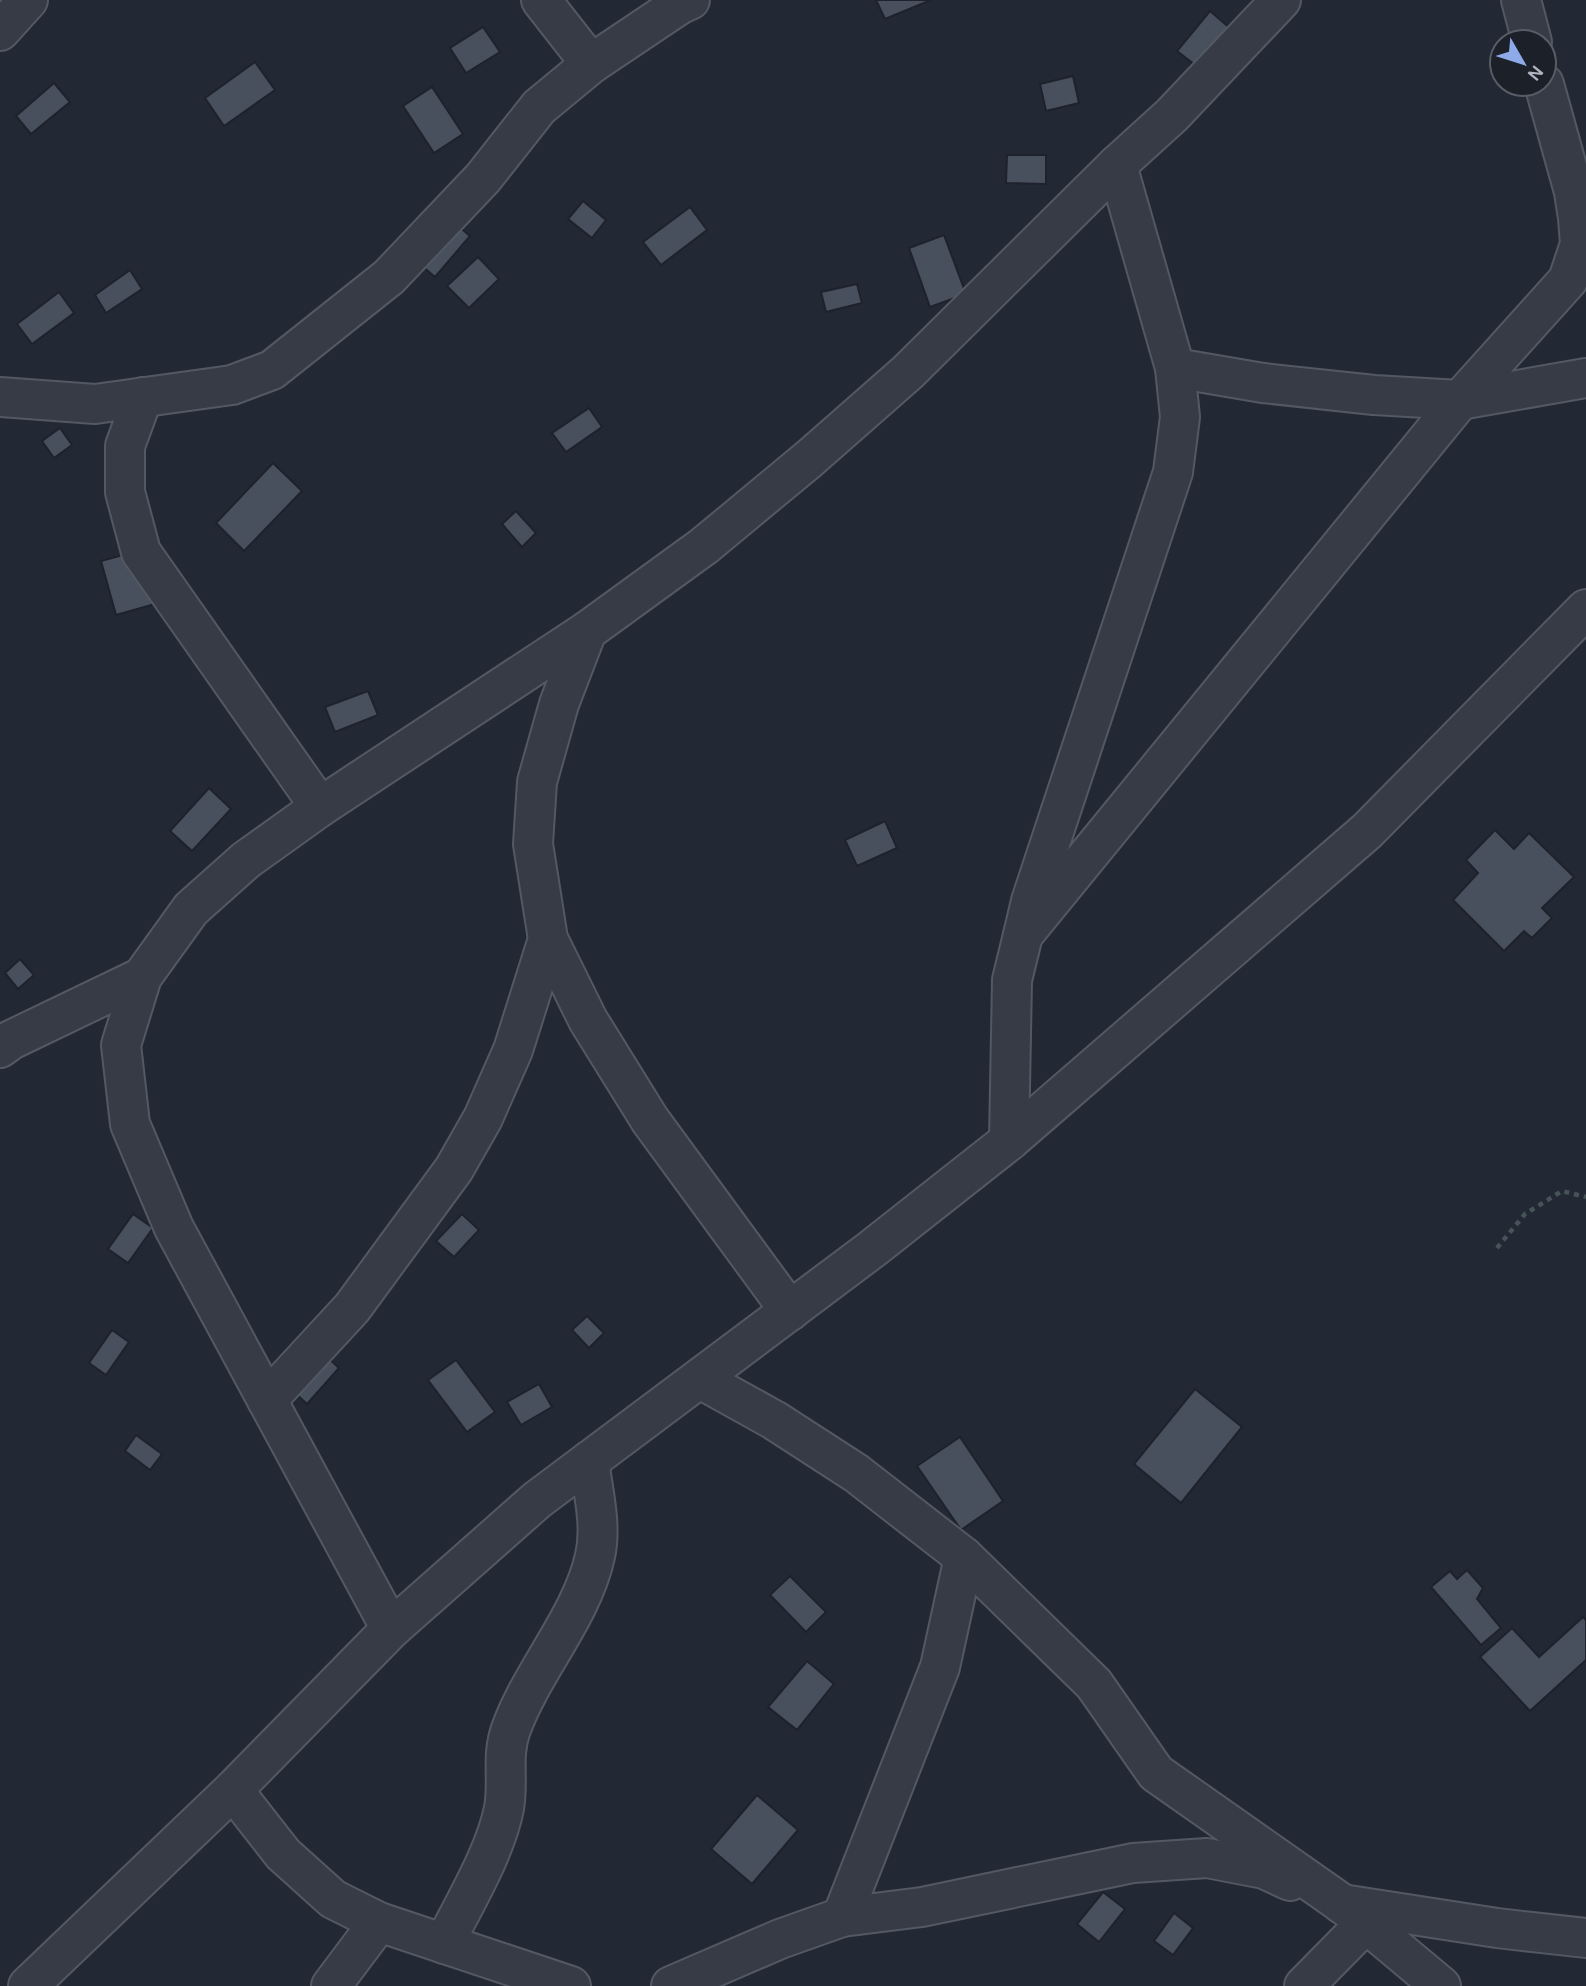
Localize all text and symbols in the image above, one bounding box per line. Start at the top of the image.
north arrow [1488,28,1558,98]
text: N [1523,61,1548,85]

